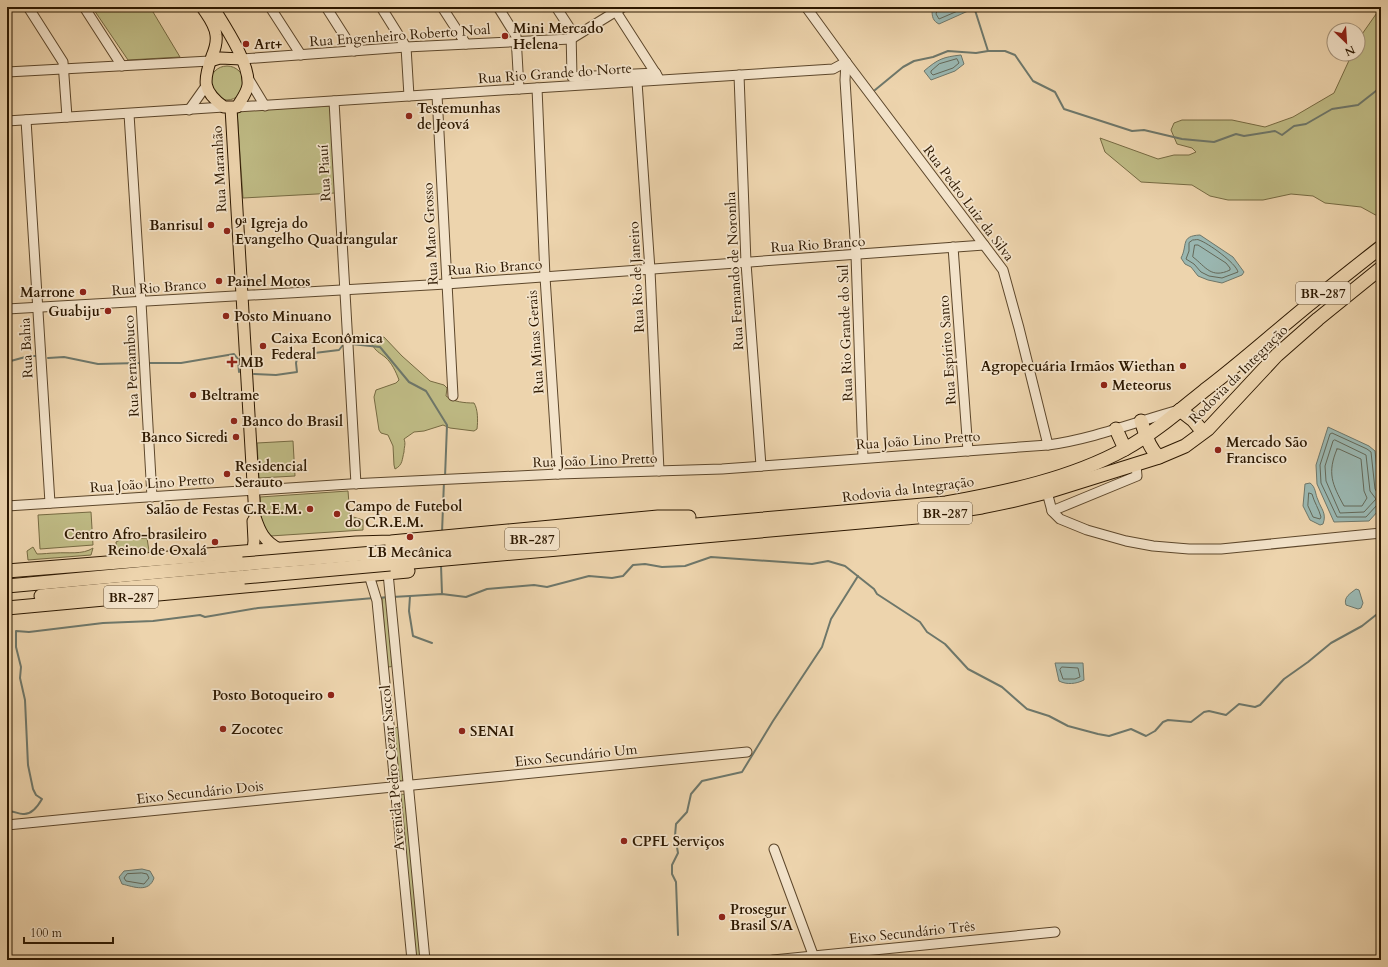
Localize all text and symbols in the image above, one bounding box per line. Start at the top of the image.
place label: Mini Mercado Helena [513,19,603,54]
street label: Rua Engenheiro Roberto Noal [309,20,492,51]
north arrow [1326,22,1366,62]
marker: Mini Mercado Helena [500,31,510,41]
place label: Art+ [254,35,282,54]
marker: Art+ [241,39,251,49]
text: N [1342,42,1358,60]
street label: Rua Rio Grande do Norte [478,59,633,88]
place label: Testemunhas de Jeová [417,99,500,134]
marker: Testemunhas de Jeová [404,111,414,121]
street label: Rua Maranhão [208,125,231,213]
street label: Rua Pedro Luiz da Silva [919,141,1019,265]
street label: Rua Piauí [314,144,335,202]
street label: Rua Mato Grosso [418,182,443,286]
street label: Rua Fernando de Noronha [721,191,748,351]
place label: 9ª Igreja do Evangelho Quadrangular [235,214,398,249]
place label: Banrisul [149,216,203,235]
marker: Banrisul [206,220,216,230]
street label: Rua Rio de Janeiro [624,220,649,333]
marker: 9ª Igreja do Evangelho Quadrangular [222,226,232,236]
street label: Rua Rio Branco [770,232,866,257]
street label: Rua Rio Branco [447,255,543,280]
street label: Rua Rio Grande do Sul [834,264,857,402]
place label: Painel Motos [227,272,310,291]
street label: Rua Rio Branco [111,275,207,300]
marker: Painel Motos [214,276,224,286]
road number: BR-287 [1296,282,1350,304]
place label: Marrone [20,283,75,302]
marker: Marrone [78,287,88,297]
street label: Rua Minas Gerais [522,289,549,394]
street label: Rua Espírito Santo [934,294,961,405]
place label: Guabiju [48,302,100,321]
marker: Guabiju [103,306,113,316]
place label: Posto Minuano [234,307,331,326]
marker: Posto Minuano [221,311,231,321]
street label: Rua Pernambuco [119,314,144,417]
street label: Rua Bahia [15,317,38,379]
street label: Rodovia da Integração [1185,320,1292,428]
place label: Caixa Econômica Federal [271,329,383,364]
marker: Caixa Econômica Federal [258,341,268,351]
place label: MB [240,353,264,372]
marker: MB [227,357,237,367]
place label: Agropecuária Irmãos Wiethan [981,357,1175,376]
marker: Agropecuária Irmãos Wiethan [1178,361,1188,371]
place label: Meteorus [1112,376,1171,395]
marker: Meteorus [1099,380,1109,390]
place label: Beltrame [201,386,260,405]
marker: Beltrame [188,390,198,400]
place label: Banco do Brasil [242,412,343,431]
marker: Banco do Brasil [229,416,239,426]
street label: Rua João Lino Pretto [855,427,981,454]
place label: Banco Sicredi [141,428,229,447]
marker: Banco Sicredi [231,432,241,442]
place label: Mercado São Francisco [1226,433,1308,468]
marker: Mercado São Francisco [1213,445,1223,455]
street label: Rua João Lino Pretto [532,449,658,472]
place label: Residencial Serauto [235,457,307,492]
marker: Residencial Serauto [222,469,232,479]
street label: Rua João Lino Pretto [89,470,215,497]
street label: Rodovia da Integração [841,472,976,507]
place label: Campo de Futebol do C.R.E.M. [345,497,462,532]
place label: Salão de Festas C.R.E.M. [146,500,302,519]
road number: BR-287 [918,502,972,524]
marker: Salão de Festas C.R.E.M. [305,504,315,514]
marker: Campo de Futebol do C.R.E.M. [332,509,342,519]
place label: Centro Afro-brasileiro Reino de Oxalá [64,525,207,560]
road number: BR-287 [505,528,559,550]
marker: LB Mecânica [405,532,415,542]
marker: Centro Afro-brasileiro Reino de Oxalá [210,537,220,547]
place label: LB Mecânica [368,543,452,562]
road number: BR-287 [104,586,158,608]
street label: Avenida Pedro Cezar Saccol [376,684,409,852]
place label: Posto Botoqueiro [212,686,323,705]
marker: Posto Botoqueiro [326,690,336,700]
place label: Zocotec [231,720,283,739]
place label: SENAI [470,722,514,741]
marker: Zocotec [218,724,228,734]
marker: SENAI [457,726,467,736]
street label: Eixo Secundário Um [514,740,639,771]
street label: Eixo Secundário Dois [136,776,265,809]
place label: CPFL Serviços [632,832,724,851]
marker: CPFL Serviços [619,836,629,846]
place label: Prosegur Brasil S/A [730,900,794,935]
marker: Prosegur Brasil S/A [717,912,727,922]
street label: Eixo Secundário Três [848,916,976,949]
scale bar [24,919,113,945]
text: 100 m [30,925,63,941]

